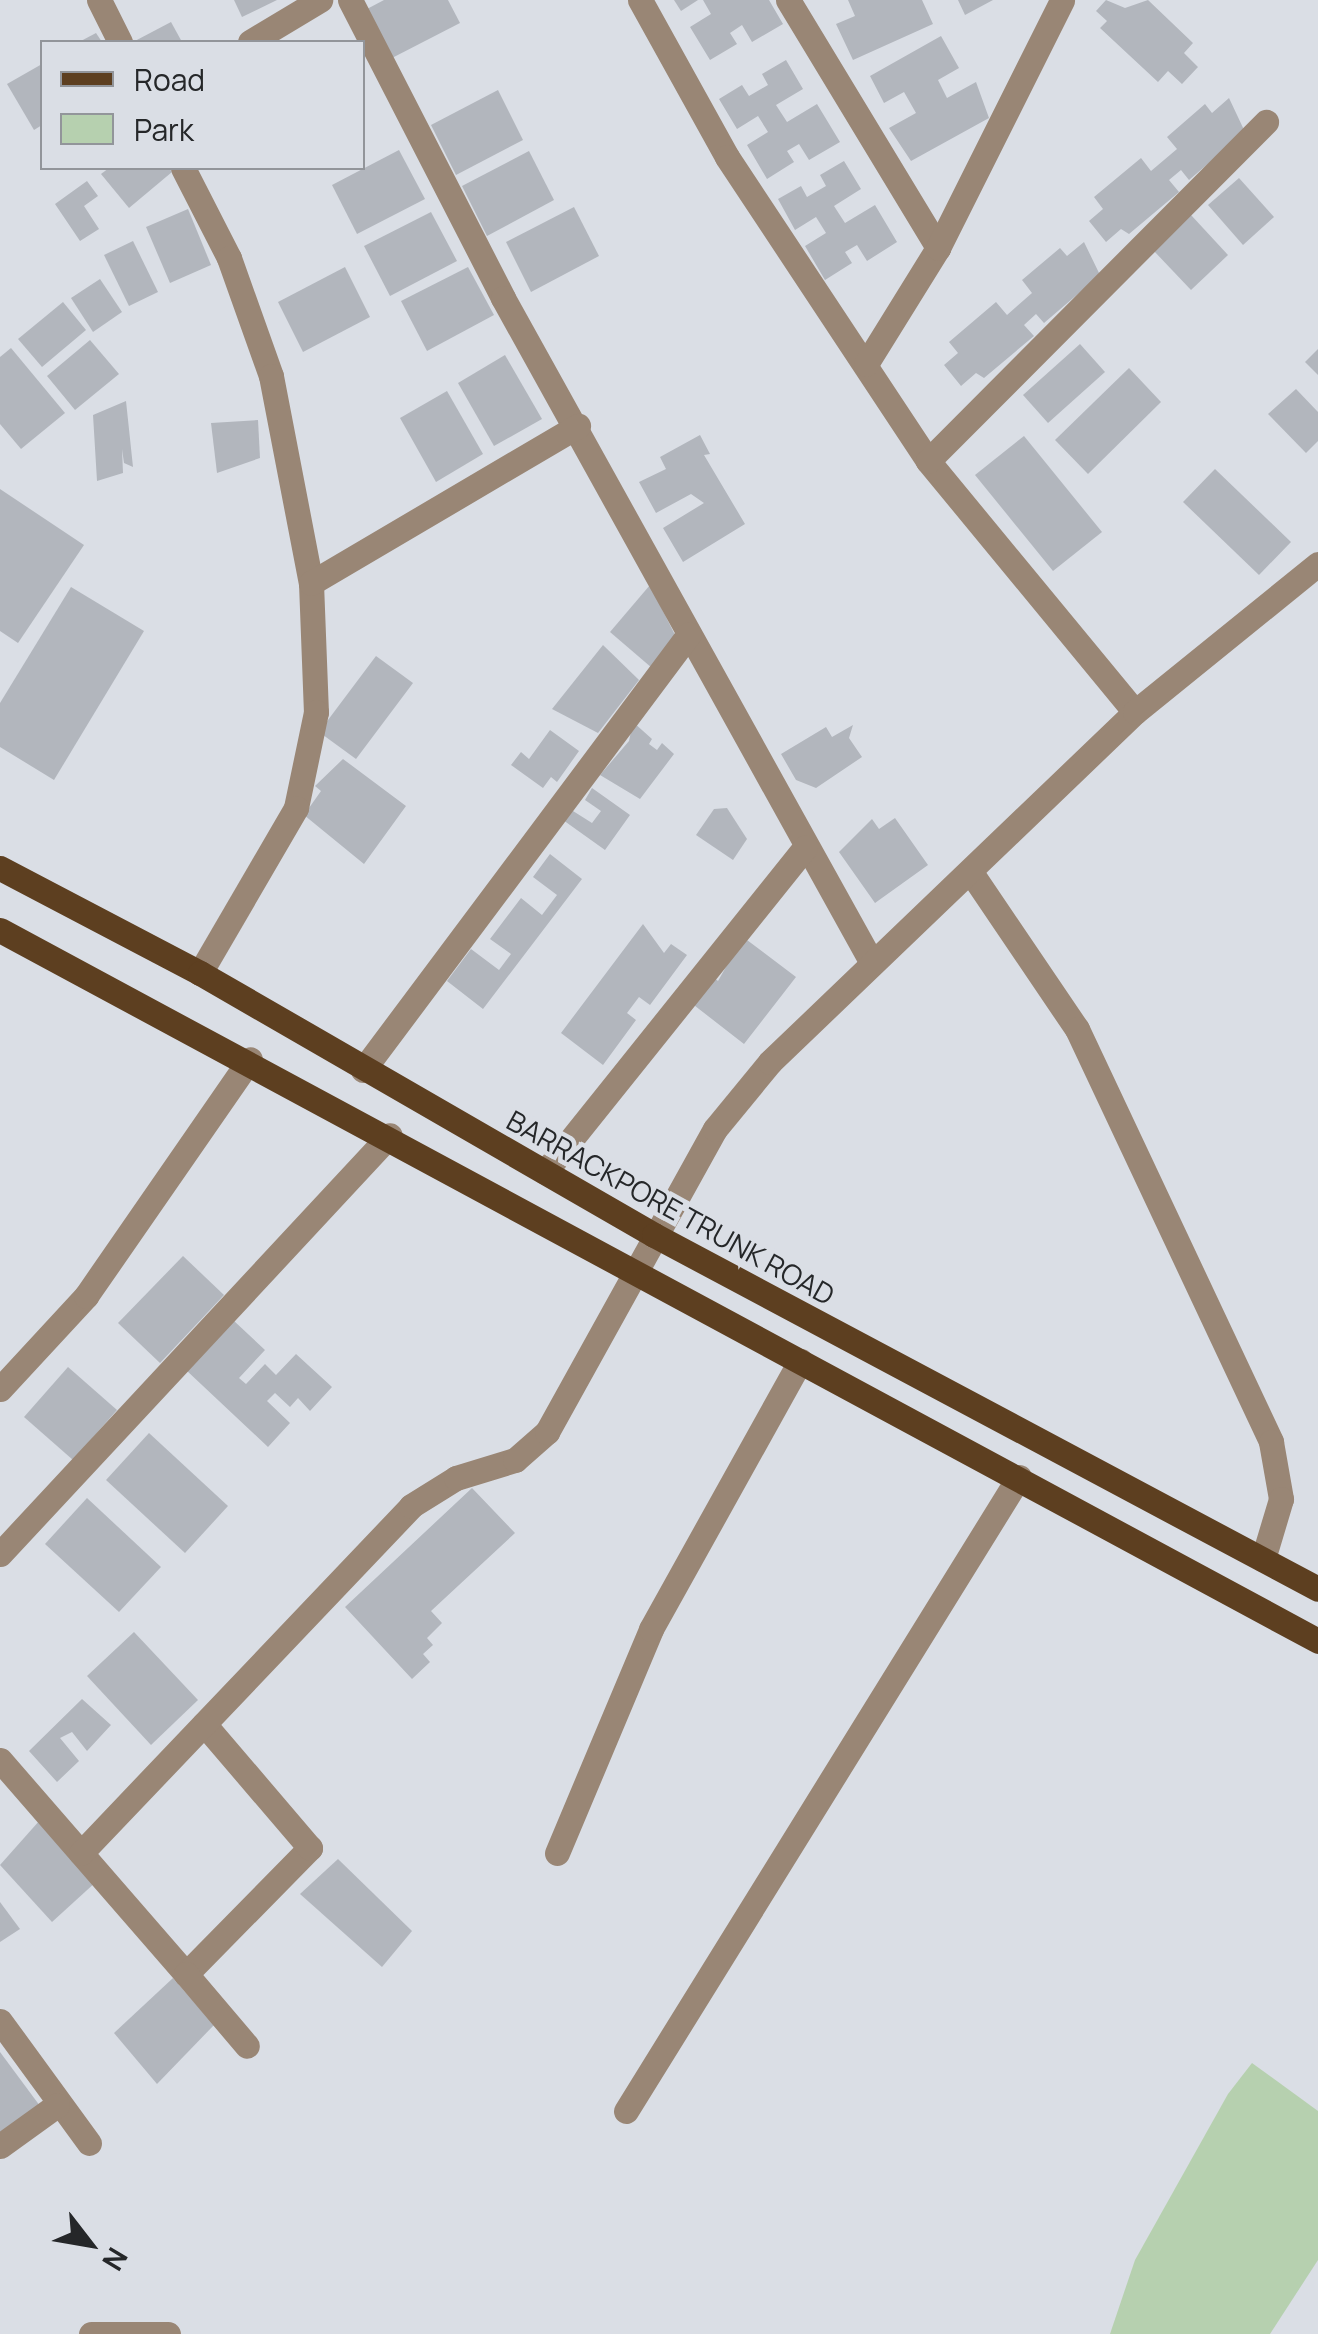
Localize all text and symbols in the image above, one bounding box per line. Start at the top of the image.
legend [40,40,365,170]
text: Road [134,59,205,100]
text: Park [134,109,194,150]
street label: BARRACKPORE TRUNK ROAD [501,1103,841,1311]
north arrow [40,2194,140,2294]
text: N [94,2241,137,2278]

